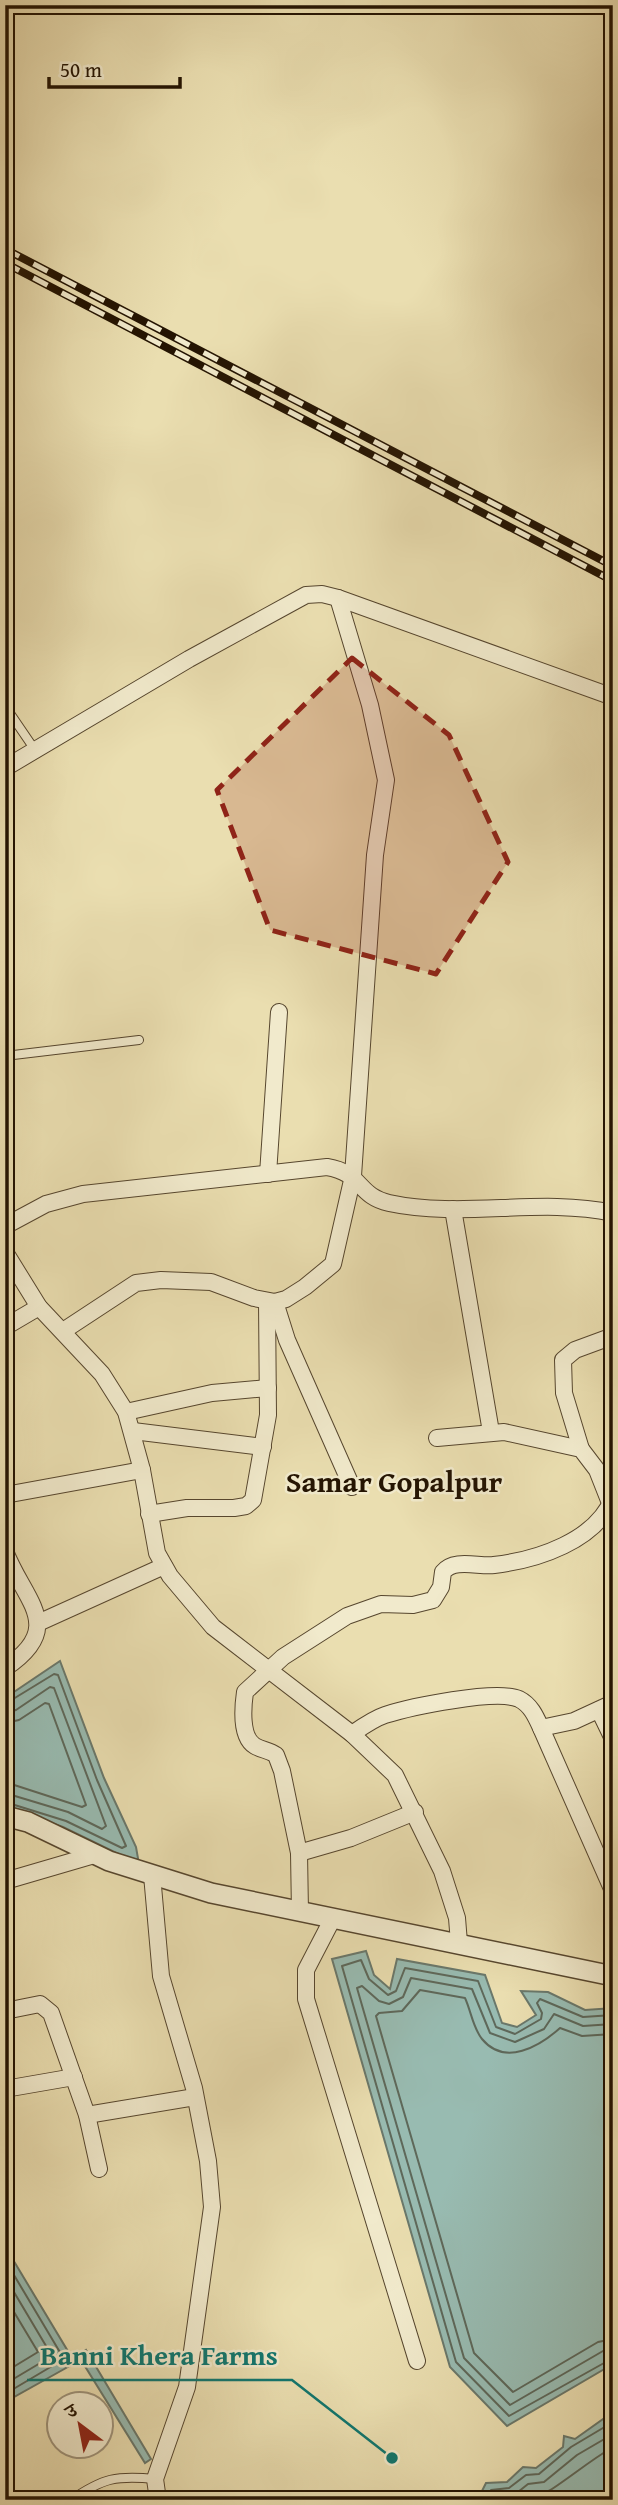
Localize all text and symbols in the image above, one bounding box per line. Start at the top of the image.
scale bar [49,46,180,90]
text: 50 m [60,54,102,85]
district label: Samar Gopalpur [286,1459,503,1503]
callout: Banni Khera Farms [27,2331,292,2380]
text: Banni Khera Farms [40,2334,278,2375]
north arrow [46,2390,116,2460]
text: उ [58,2395,84,2426]

